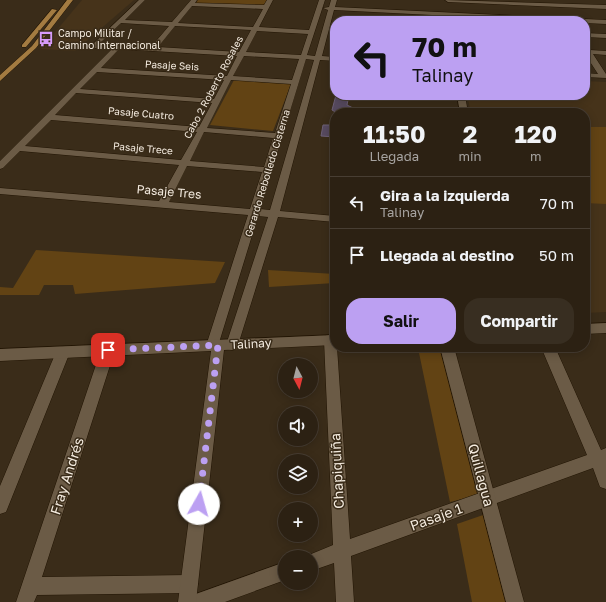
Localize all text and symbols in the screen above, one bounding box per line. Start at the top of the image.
place label: Campo Militar / Camino Internacional [58,27,160,51]
bus stop icon: Campo Militar / Camino Internacional [37,30,55,48]
text: 70 m [412,30,477,63]
icon: left [346,32,398,84]
street label: Cabo 2 Roberto Rosales [181,34,245,140]
street label: Pasaje Seis [145,58,199,72]
text: Talinay [412,64,473,86]
street label: Pasaje Cuatro [107,104,175,122]
street label: Gerardo Rebolledo Cisterna [242,108,292,238]
text: 11:50 [363,119,426,148]
text: 2 [463,119,477,148]
text: 120 [514,119,557,148]
street label: Pasaje Trece [112,139,174,157]
text: Llegada [369,148,419,164]
text: min [459,148,482,164]
text: m [530,148,542,164]
street label: Pasaje Tres [136,181,202,202]
text: Gira a la izquierda [380,186,510,204]
icon: left [346,192,368,214]
text: 70 m [540,194,574,212]
text: Talinay [380,204,424,220]
icon: arrive [346,244,368,266]
text: Llegada al destino [380,246,514,264]
text: 50 m [539,246,574,264]
button: Salir [346,298,456,344]
button: Compartir [464,298,574,344]
pin [91,333,125,367]
street label: Talinay [230,335,272,352]
icon: arrive [97,339,119,361]
north arrow [278,358,318,398]
map controls [278,358,318,590]
button: sound [278,406,318,446]
street label: Chapiquiña [326,433,347,509]
street label: Fray Andrés [46,435,87,517]
street label: Quillagua [465,442,498,508]
button: layers [278,454,318,494]
position arrow [178,483,220,525]
street label: Pasaje 1 [407,499,465,534]
button: + [278,502,318,542]
button: − [278,550,318,590]

